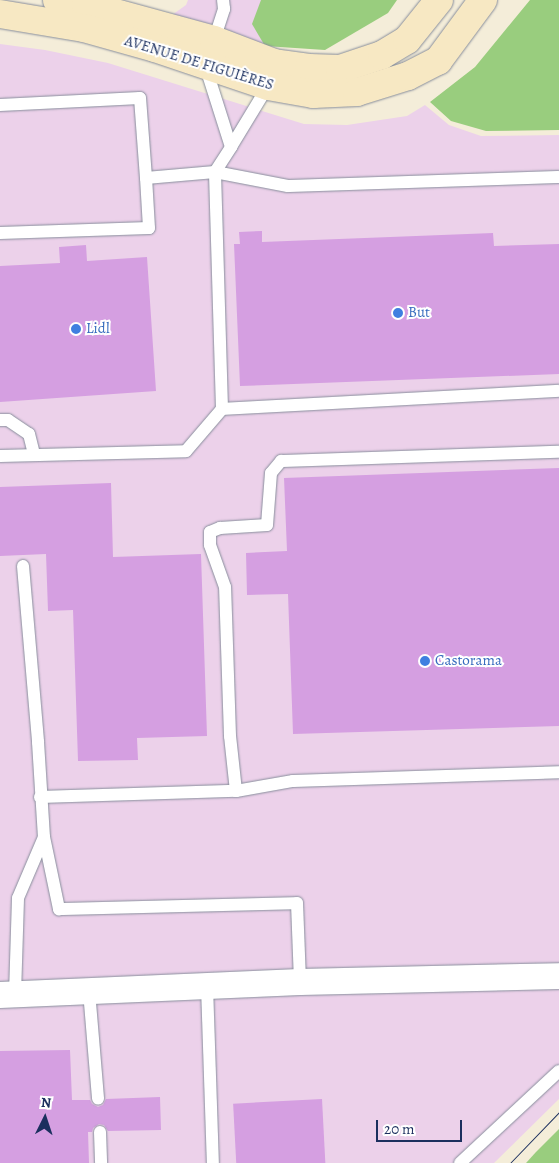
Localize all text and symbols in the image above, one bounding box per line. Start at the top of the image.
street label: AVENUE DE FIGUIÈRES [122,32,276,94]
place label: But [408,304,430,322]
marker: But [392,307,404,319]
place label: Lidl [86,320,110,338]
marker: Lidl [70,323,82,335]
place label: Castorama [435,652,502,670]
marker: Castorama [419,655,431,667]
north arrow [20,1093,70,1143]
text: N [40,1093,52,1112]
scale bar [379,1110,465,1142]
text: 20 m [384,1119,415,1139]

